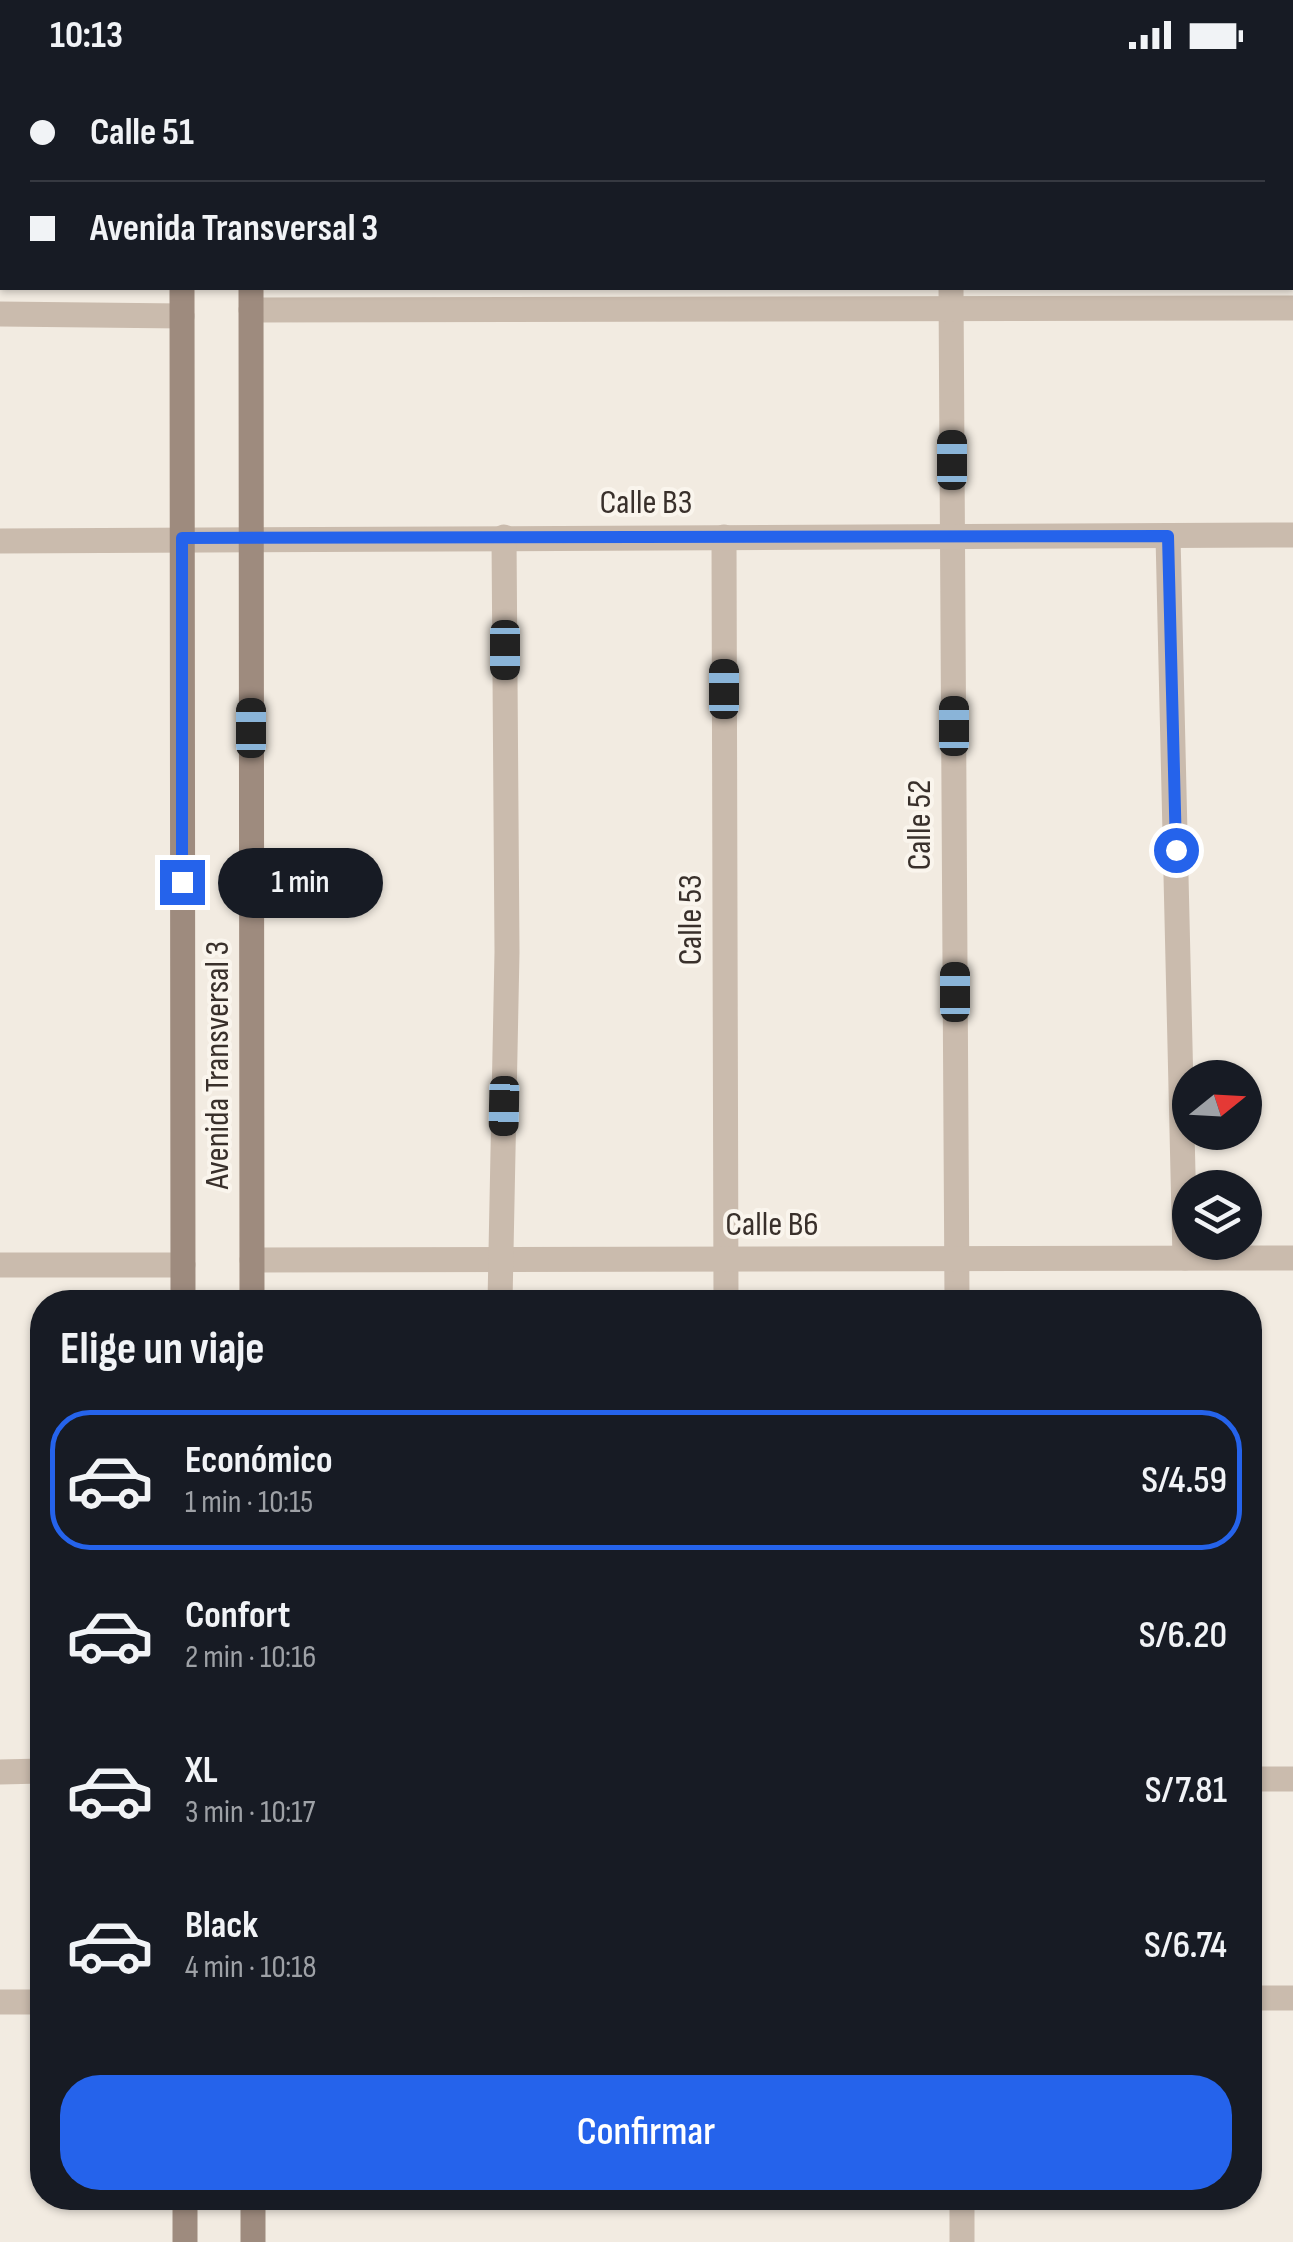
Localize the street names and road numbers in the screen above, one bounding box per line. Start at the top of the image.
street label: Calle B3 [600,481,692,524]
street label: Calle 52 [898,780,941,870]
street label: Calle 53 [669,874,712,966]
street label: Avenida Transversal 3 [196,941,239,1190]
street label: Calle B6 [725,1203,819,1246]

